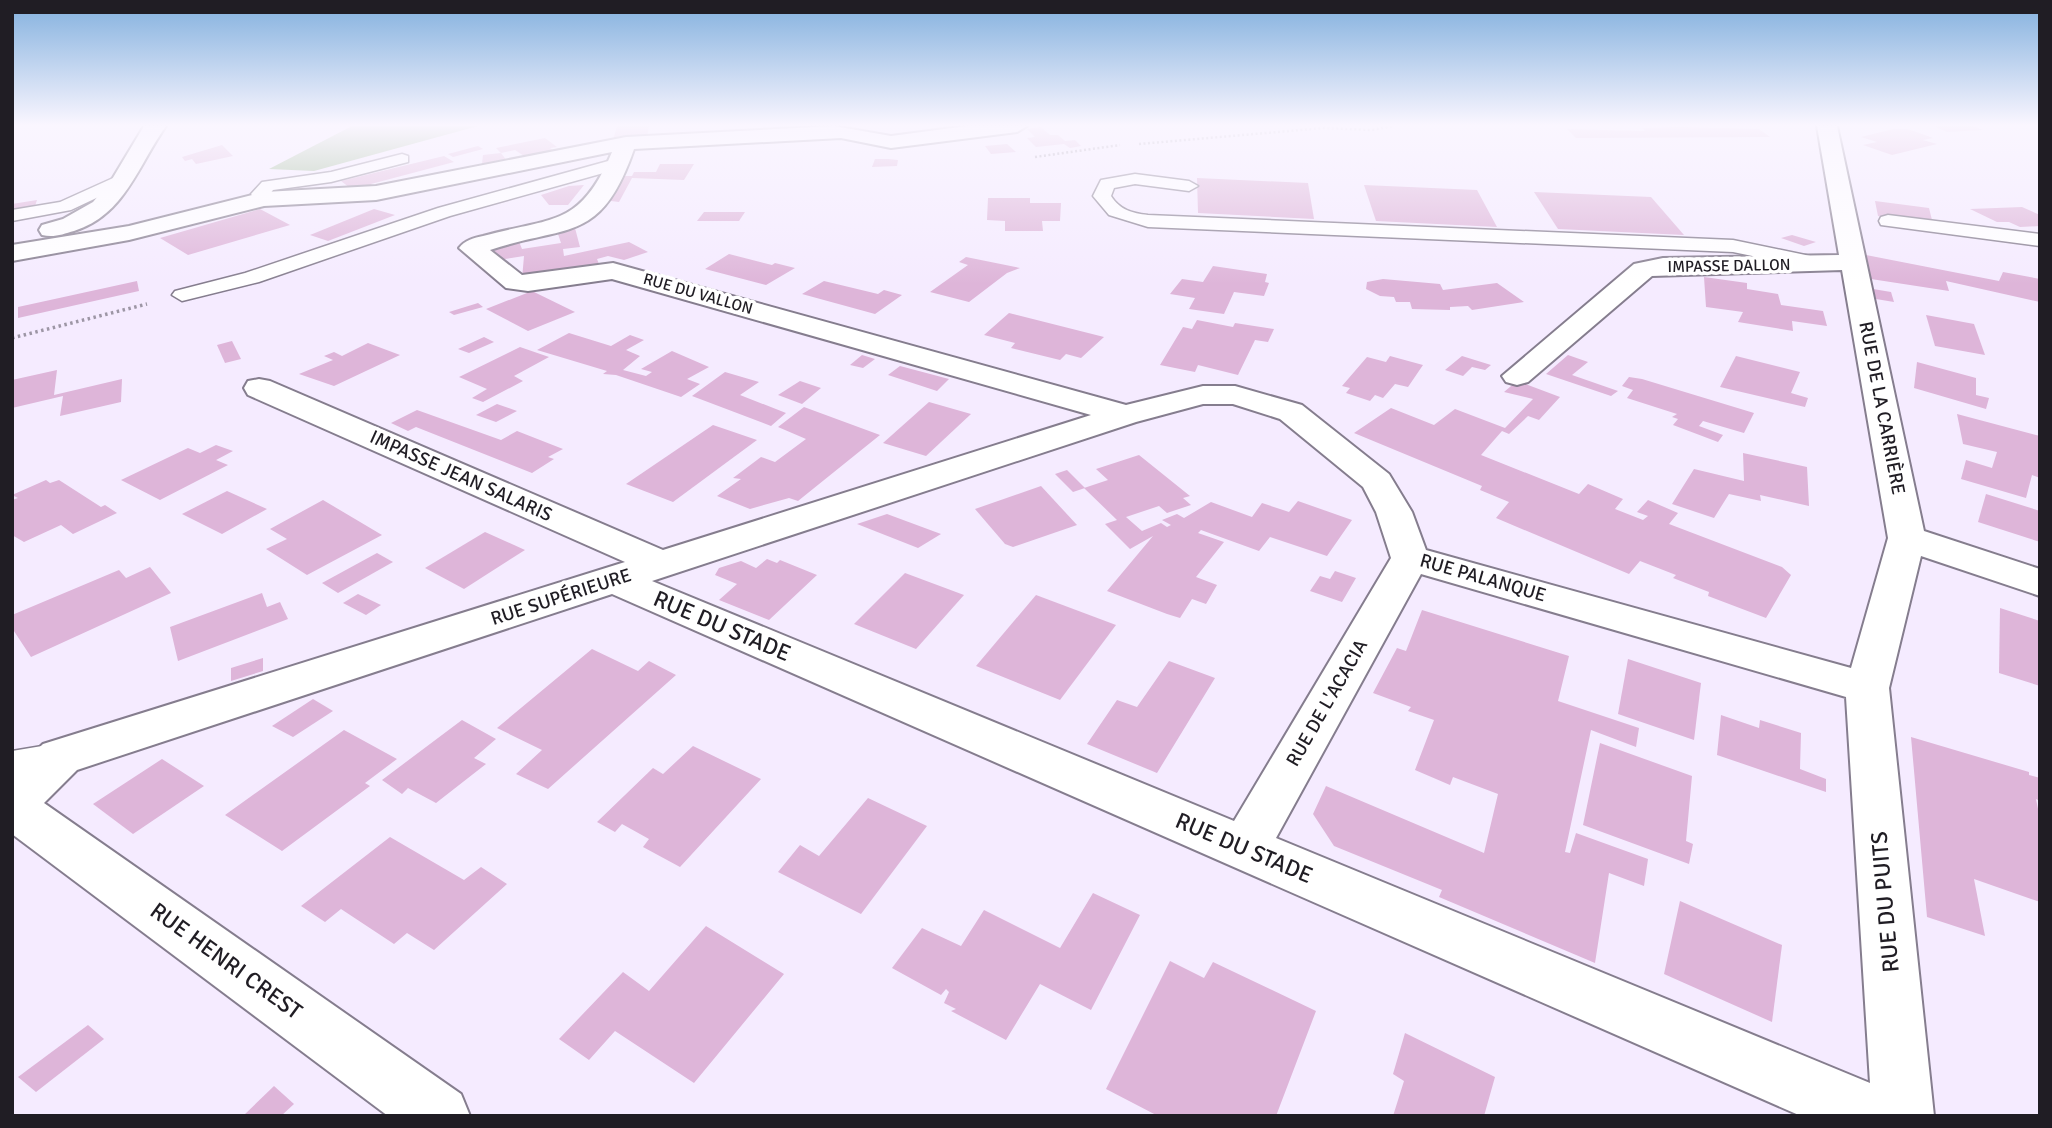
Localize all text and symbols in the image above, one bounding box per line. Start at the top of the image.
street label: IMPASSE DALLON [1667,255,1791,277]
street label: RUE DU VALLON [641,269,755,319]
street label: RUE DE LA CARRIÈRE [1853,319,1911,497]
street label: IMPASSE JEAN SALARIS [366,425,556,527]
street label: RUE PALANQUE [1417,549,1549,607]
street label: RUE SUPÉRIEURE [488,563,634,631]
street label: RUE DU STADE [649,584,795,668]
street label: RUE DE L'ACACIA [1281,635,1373,771]
street label: RUE DU STADE [1171,806,1317,890]
street label: RUE DU PUITS [1864,830,1906,974]
street label: RUE HENRI CREST [144,896,308,1026]

